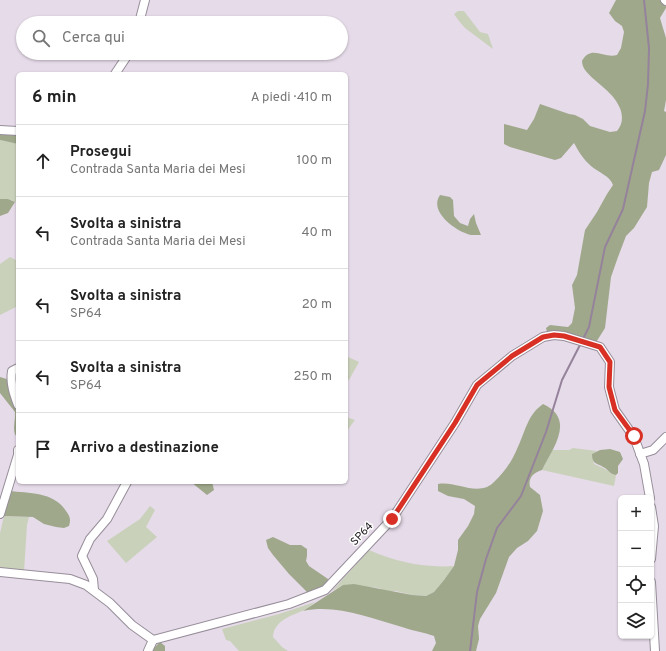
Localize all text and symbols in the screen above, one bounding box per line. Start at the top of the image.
search box [16,16,348,60]
icon: search [30,27,52,49]
text: Cerca qui [62,29,125,48]
text: 6 min [32,87,76,109]
text: A piedi · 410 m [251,90,332,106]
text: Prosegui [70,143,131,162]
icon: ahead [32,150,54,172]
text: 100 m [296,153,332,169]
text: Contrada Santa Maria dei Mesi [70,162,245,178]
text: Svolta a sinistra [70,215,181,234]
icon: left [32,222,54,244]
text: 40 m [302,225,332,241]
text: Contrada Santa Maria dei Mesi [70,234,245,250]
text: Svolta a sinistra [70,287,181,306]
icon: left [32,294,54,316]
text: 20 m [302,297,332,313]
text: SP64 [70,306,102,322]
text: Svolta a sinistra [70,359,181,378]
icon: left [32,366,54,388]
text: 250 m [294,369,332,385]
text: SP64 [70,378,102,394]
route start [625,427,643,445]
icon: arrive [32,438,54,460]
text: Arrivo a destinazione [70,439,219,458]
map controls [618,495,654,639]
button: + [618,495,654,531]
route end [383,510,401,528]
street label: SP64 [348,519,376,549]
button: − [618,531,654,567]
button: locate [618,567,654,603]
button: layers [618,603,654,639]

